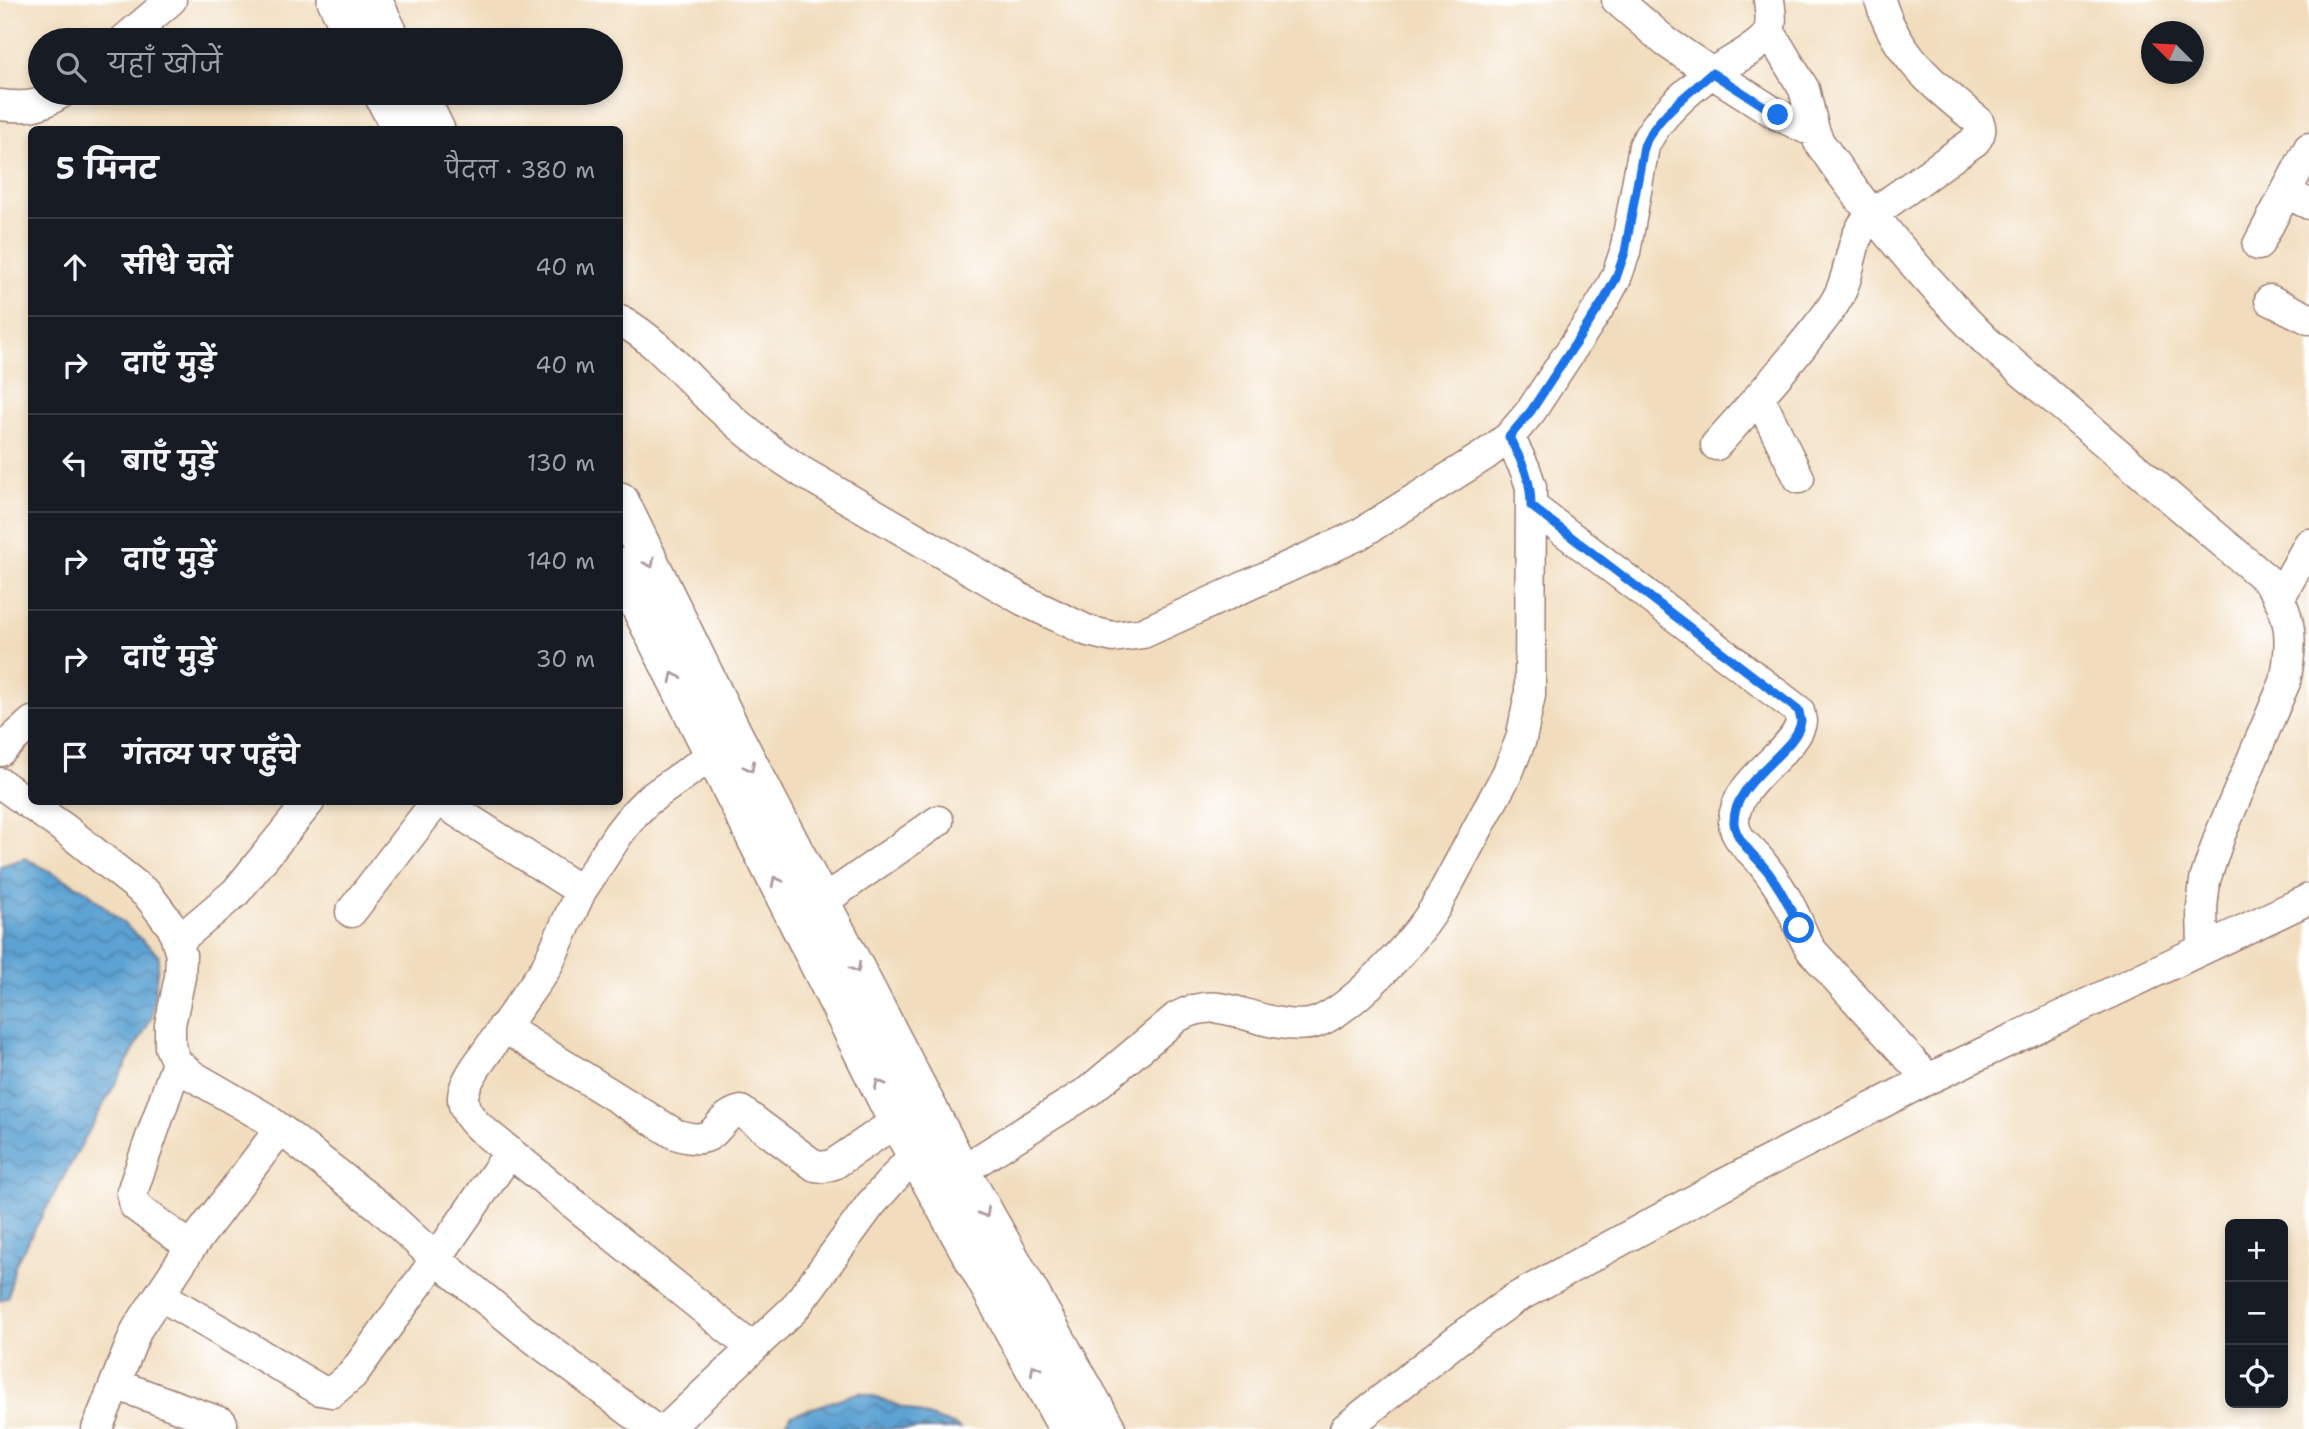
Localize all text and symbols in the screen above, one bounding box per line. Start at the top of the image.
north arrow [2141,21,2204,84]
search box [28,28,623,105]
text: यहाँ खोजें [108,46,222,81]
icon: search [52,48,90,86]
route end [1762,99,1793,130]
text: 5 मिनट [56,148,158,189]
text: पैदल · 380 m [445,155,595,185]
text: सीधे चलें [123,247,232,282]
icon: ahead [56,248,94,286]
text: 40 m [535,252,595,282]
text: दाएँ मुड़ें [123,345,216,380]
icon: right [56,346,94,384]
text: 40 m [535,350,595,380]
text: बाएँ मुड़ें [123,443,217,478]
icon: left [56,444,94,482]
text: 130 m [527,448,595,478]
text: दाएँ मुड़ें [123,541,216,576]
icon: right [56,542,94,580]
text: 140 m [527,546,595,576]
one-way arrow [641,556,655,568]
text: दाएँ मुड़ें [123,639,216,674]
icon: right [56,640,94,678]
text: 30 m [536,644,595,674]
one-way arrow [669,672,683,684]
text: गंतव्य पर पहुँचे [123,737,299,772]
icon: arrive [56,738,94,776]
one-way arrow [742,759,756,772]
one-way arrow [771,876,785,888]
route start [1783,912,1814,943]
one-way arrow [848,961,862,973]
one-way arrow [873,1079,887,1091]
one-way arrow [977,1205,990,1218]
map controls [2225,1219,2288,1408]
button: + [2225,1219,2288,1282]
button: − [2225,1282,2288,1345]
button: locate [2225,1345,2288,1408]
one-way arrow [1030,1364,1043,1377]

